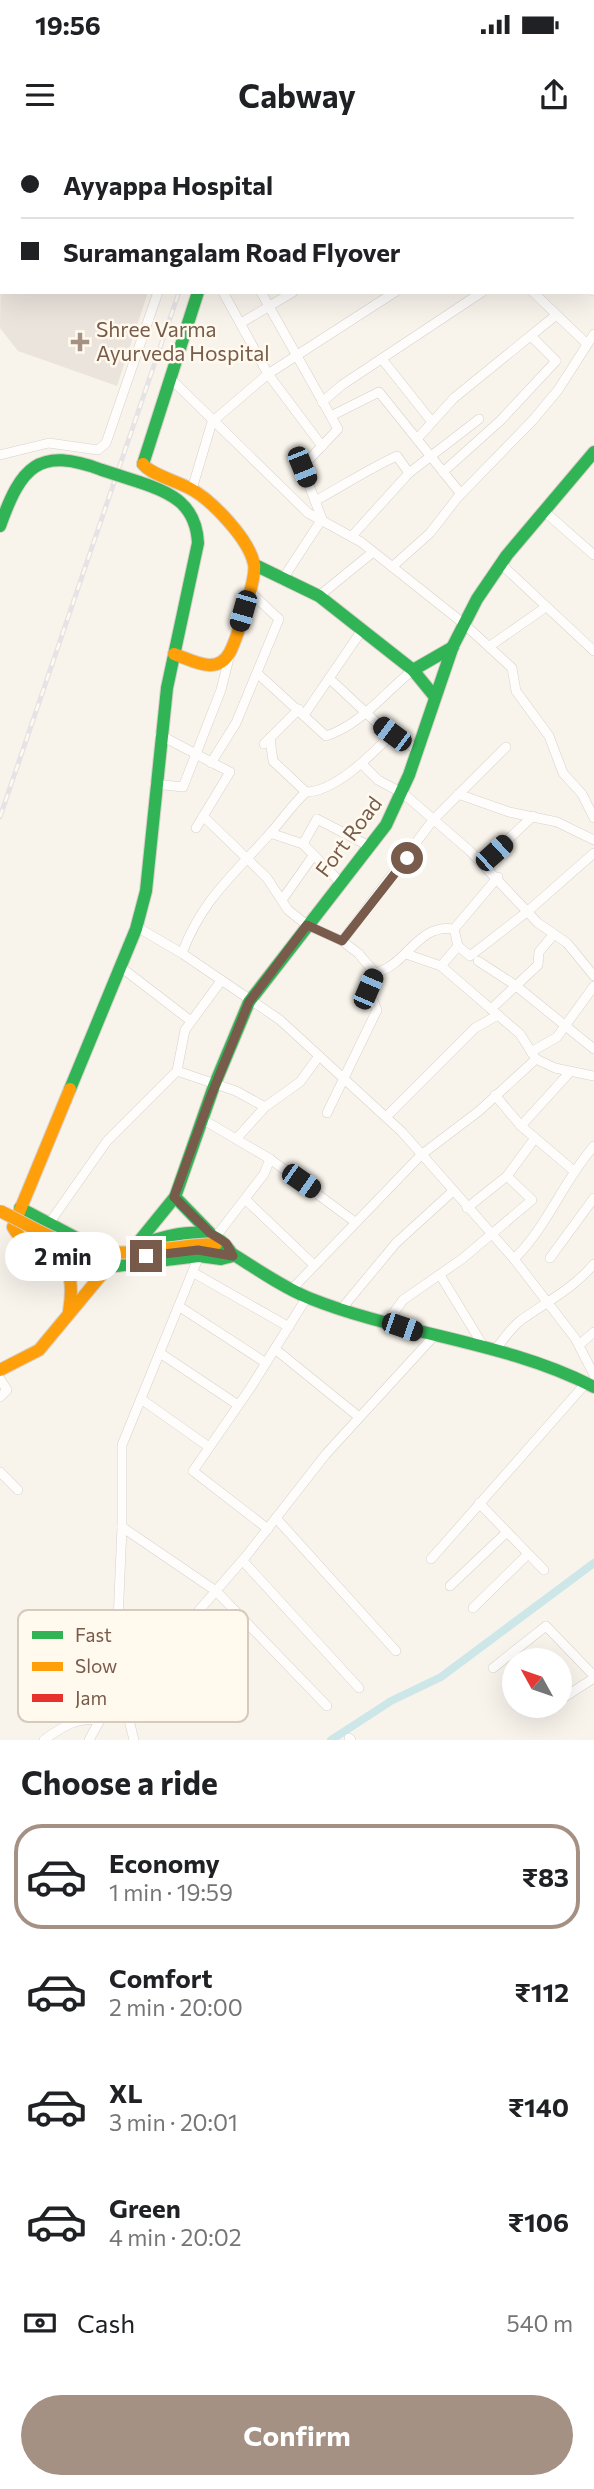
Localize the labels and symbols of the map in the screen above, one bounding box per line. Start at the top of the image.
place label: Shree Varma Ayurveda Hospital [96,316,270,365]
marker: Shree Varma Ayurveda Hospital [70,332,90,352]
car [285,444,320,490]
car [228,588,259,634]
car [369,713,416,755]
street label: Fort Road [309,791,386,881]
car [472,831,517,875]
route start [391,842,423,874]
car [351,966,386,1012]
car [278,1160,325,1202]
callout: 2 min [6,1232,122,1280]
route end [130,1240,162,1272]
car [379,1310,426,1344]
legend [18,1610,248,1722]
text: Fast [75,1623,112,1646]
north arrow [502,1648,572,1718]
text: Slow [75,1654,117,1677]
text: Jam [75,1686,107,1709]

